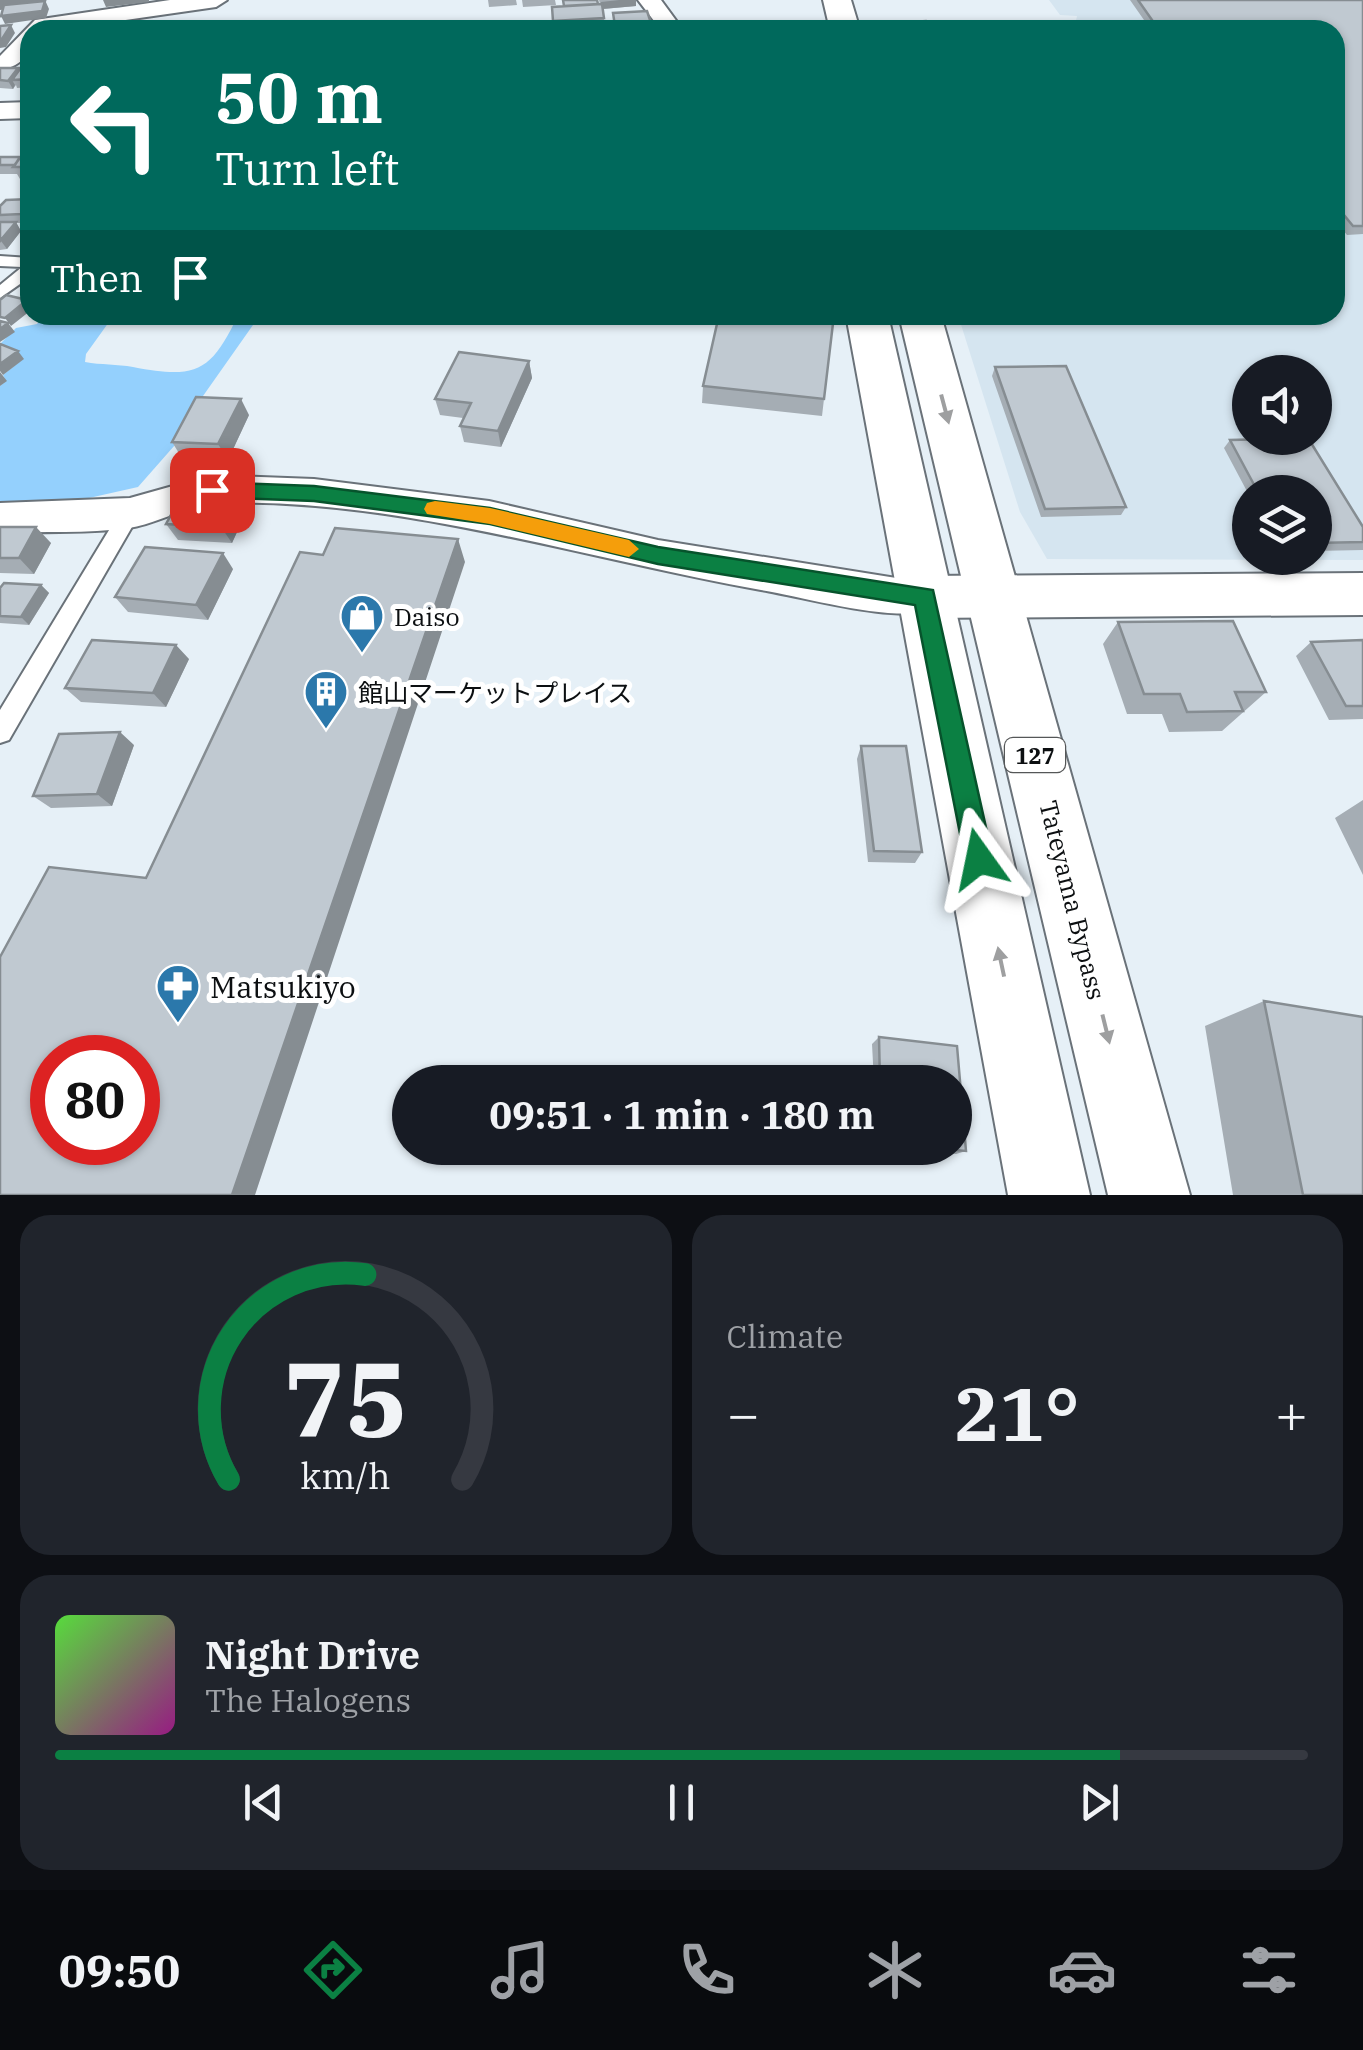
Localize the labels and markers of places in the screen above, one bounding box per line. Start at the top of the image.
pin [170,448,255,533]
shop icon: Daiso [339,593,385,654]
place label: Daiso [394,600,459,633]
building icon: 館山マーケットプレイス [303,669,349,730]
place label: 館山マーケットプレイス [358,676,632,709]
pharmacy icon: Matsukiyo [155,963,201,1024]
place label: Matsukiyo [210,967,356,1006]

